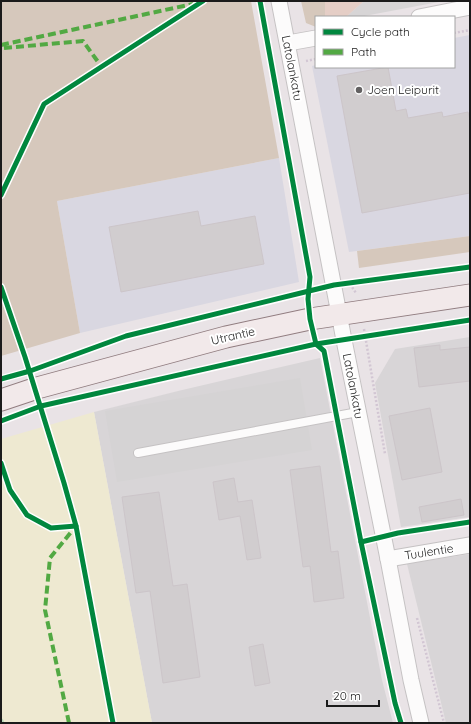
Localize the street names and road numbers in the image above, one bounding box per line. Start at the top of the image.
street label: Latolankatu [279,34,306,102]
street label: Utrantie [209,323,257,348]
street label: Latolankatu [340,352,367,420]
street label: Tuulentie [403,540,455,563]

